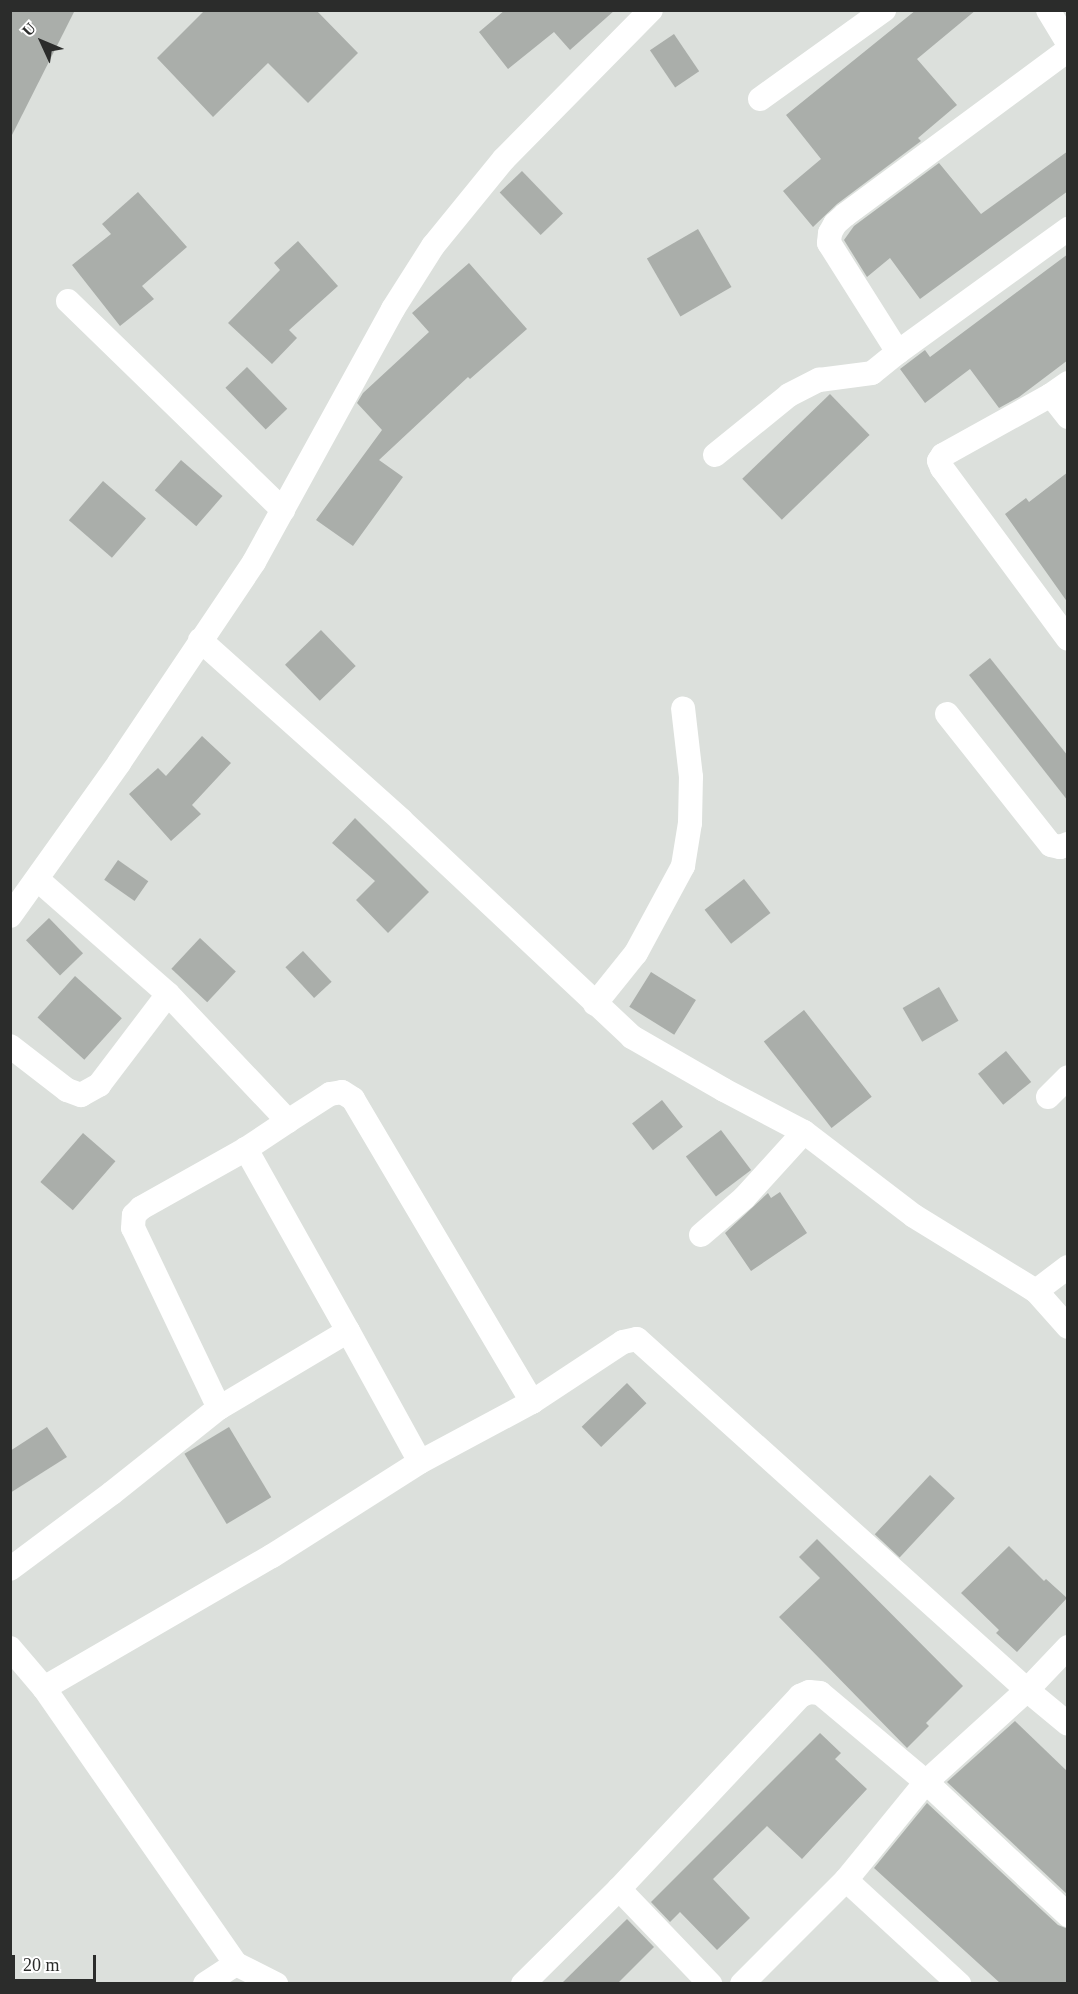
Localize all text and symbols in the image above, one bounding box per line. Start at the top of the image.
north arrow [12,12,72,72]
text: U [19,19,39,39]
scale bar [15,1943,99,1981]
text: 20 m [23,1955,60,1975]

